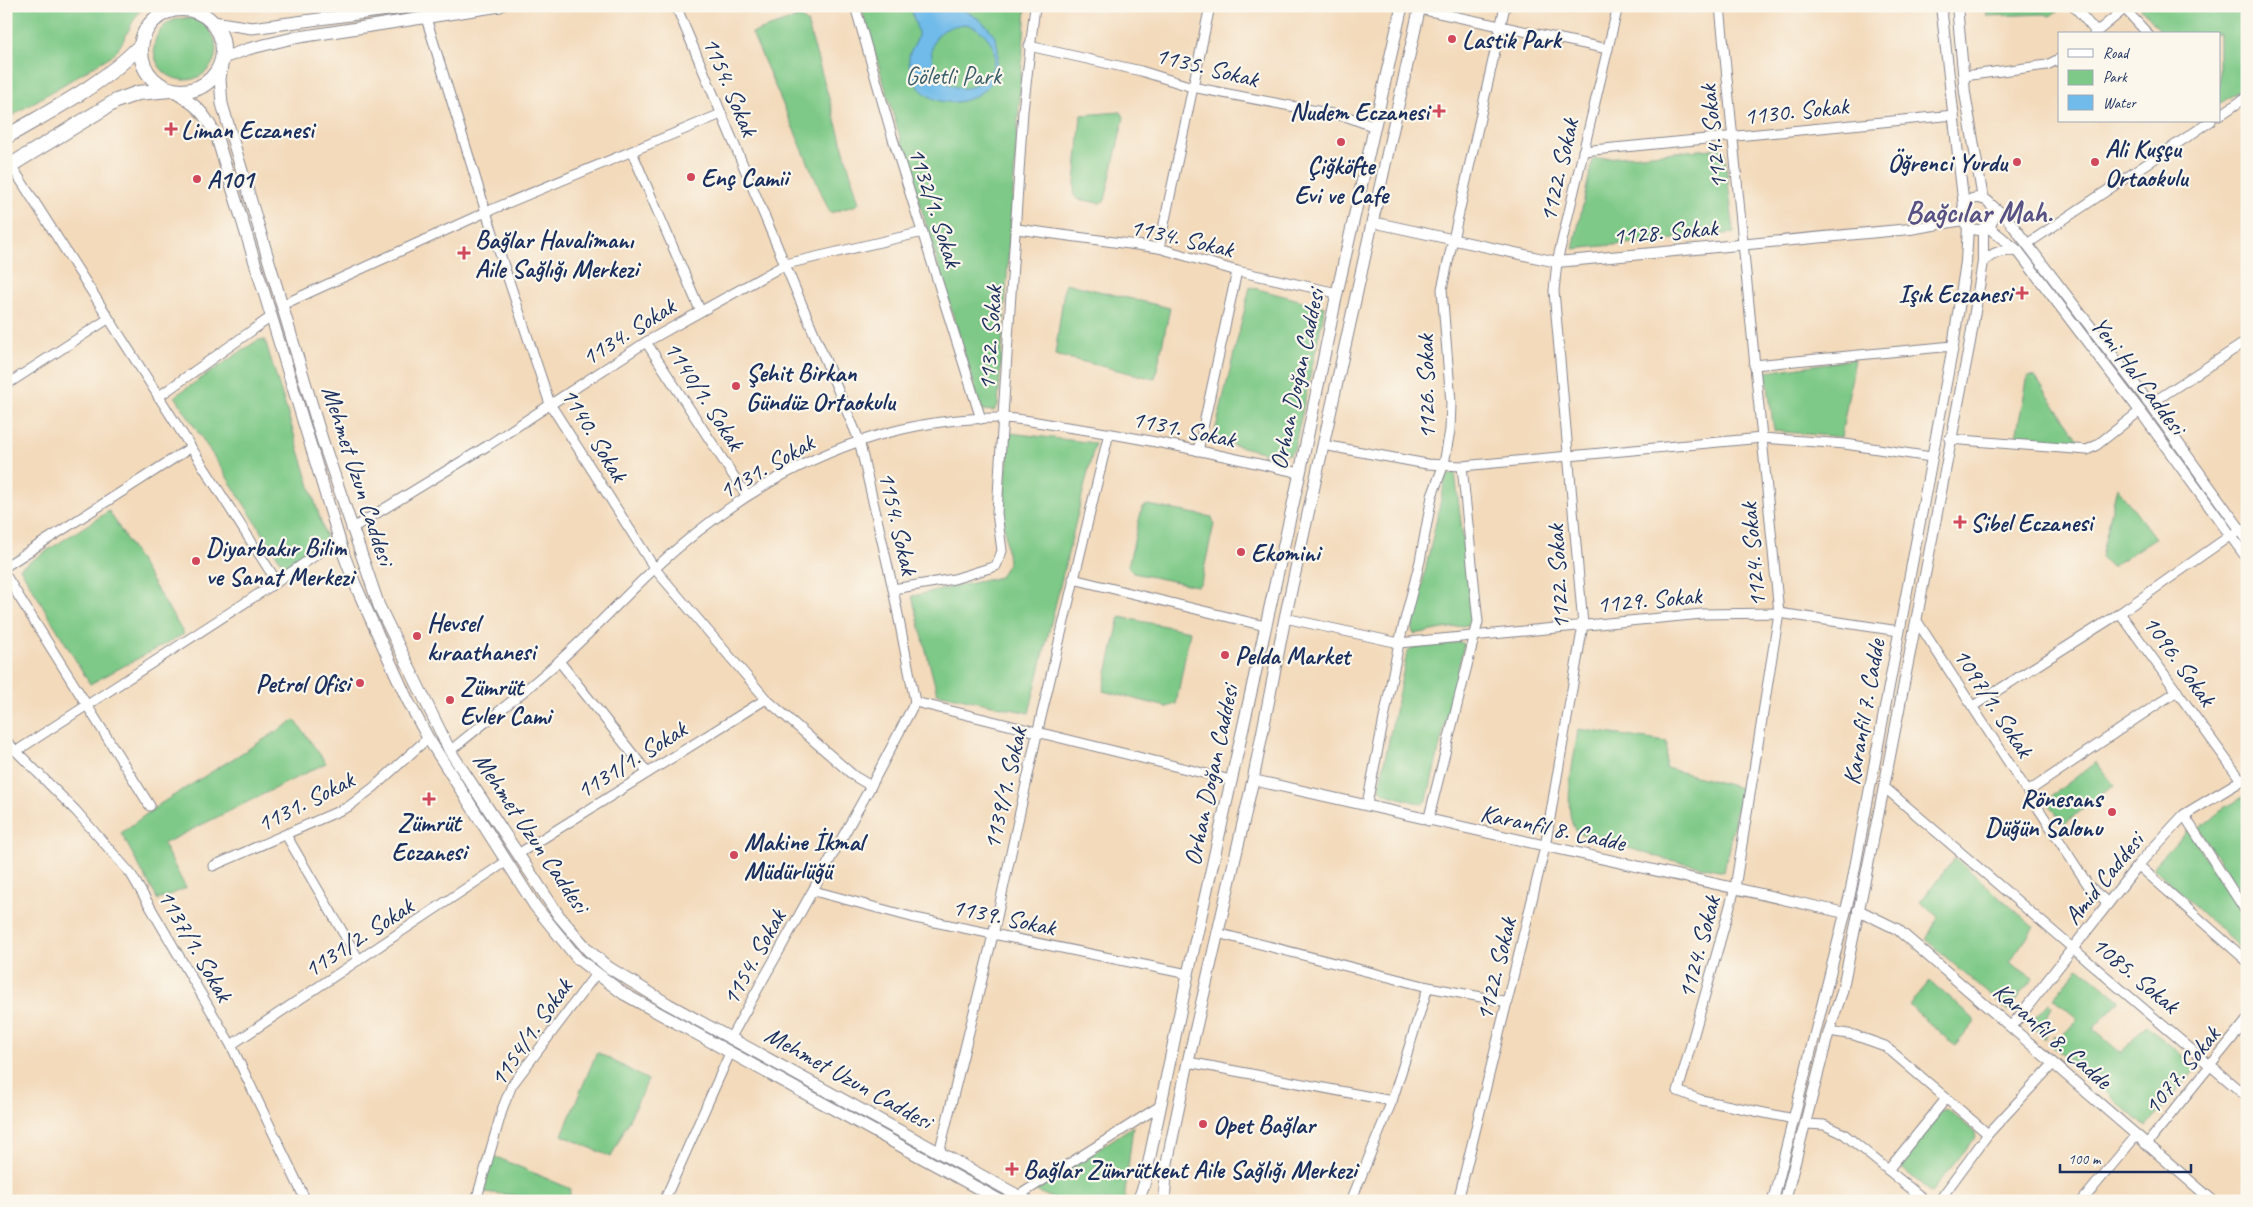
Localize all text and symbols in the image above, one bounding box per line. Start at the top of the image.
place label: Lastik Park [1462,24,1563,56]
street label: 1154. Sokak [695,32,766,143]
legend [2058,32,2220,122]
marker: Lastik Park [1446,33,1458,45]
street label: 1135. Sokak [1152,39,1263,96]
text: Road [2103,44,2130,63]
park label: Göletli Park [905,60,1003,92]
text: Park [2103,68,2128,87]
street label: 1124. Sokak [1691,81,1734,191]
street label: 1130. Sokak [1742,89,1852,132]
text: Water [2103,94,2137,113]
place label: Nudem Eczanesi [1290,96,1432,128]
marker: Nudem Eczanesi [1433,105,1445,117]
place label: Liman Eczanesi [181,114,317,146]
street label: 1122. Sokak [1532,114,1587,225]
marker: Liman Eczanesi [165,123,177,135]
place label: Ali Kuşçu Ortaokulu [2105,133,2189,194]
marker: Çiğköfte Evi ve Cafe [1335,136,1347,148]
street label: 1132/1. Sokak [901,143,970,273]
place label: Öğrenci Yurdu [1888,147,2009,179]
place label: Çiğköfte Evi ve Cafe [1294,150,1390,211]
marker: Öğrenci Yurdu [2011,156,2023,168]
marker: Ali Kuşçu Ortaokulu [2089,156,2101,168]
place label: Enç Camii [701,162,791,194]
place label: A101 [207,164,256,196]
marker: Enç Camii [685,171,697,183]
marker: A101 [191,173,203,185]
district label: Bağcılar Mah. [1905,193,2054,231]
street label: 1134. Sokak [1127,211,1238,266]
street label: 1128. Sokak [1611,211,1721,253]
place label: Bağlar Havalimanı Aile Sağlığı Merkezi [475,224,641,285]
marker: Bağlar Havalimanı Aile Sağlığı Merkezi [457,246,471,260]
place label: Işık Eczanesi [1898,278,2015,310]
street label: 1132. Sokak [970,283,1010,392]
street label: Orhan Doğan Caddesi [1262,283,1332,473]
marker: Işık Eczanesi [2016,287,2028,299]
street label: 1134. Sokak [576,289,683,373]
street label: Yeni Hal Caddesi [2083,310,2195,444]
street label: 1126. Sokak [1409,332,1443,440]
street label: 1140/1. Sokak [657,335,753,458]
place label: Şehit Birkan Gündüz Ortaokulu [746,357,896,418]
marker: Şehit Birkan Gündüz Ortaokulu [730,380,742,392]
street label: 1140. Sokak [553,381,636,489]
street label: Mehmet Uzun Caddesi [314,382,403,572]
street label: 1131. Sokak [1129,402,1240,456]
street label: 1131. Sokak [713,426,822,507]
street label: 1154. Sokak [871,468,926,580]
street label: 1124. Sokak [1732,499,1774,609]
place label: Sibel Eczanesi [1970,507,2096,539]
marker: Sibel Eczanesi [1954,516,1966,528]
street label: 1122. Sokak [1539,522,1577,630]
place label: Diyarbakır Bilim ve Sanat Merkezi [206,532,357,593]
place label: Ekomini [1251,537,1323,569]
marker: Ekomini [1235,546,1247,558]
marker: Diyarbakır Bilim ve Sanat Merkezi [190,555,202,567]
street label: 1129. Sokak [1595,579,1705,621]
place label: Hevsel kıraathanesi [427,607,538,668]
street label: 1096. Sokak [2135,609,2224,714]
marker: Hevsel kıraathanesi [411,630,423,642]
street label: Karanfil 7. Cadde [1835,635,1893,787]
place label: Pelda Market [1235,640,1352,672]
street label: 1097/1. Sokak [1946,642,2042,765]
marker: Pelda Market [1219,649,1231,661]
place label: Petrol Ofisi [256,668,353,700]
place label: Zümrüt Evler Cami [460,671,554,732]
marker: Petrol Ofisi [354,677,366,689]
street label: Orhan Doğan Caddesi [1176,679,1246,869]
marker: Zümrüt Evler Cami [444,694,456,706]
street label: 1131/1. Sokak [570,712,694,806]
street label: 1139/1. Sokak [975,722,1035,852]
street label: Mehmet Uzun Caddesi [466,746,598,922]
street label: 1131. Sokak [251,763,361,840]
place label: Rönesans Düğün Salonu [1985,783,2105,844]
marker: Zümrüt Eczanesi [423,793,435,805]
street label: Karanfil 8. Cadde [1477,797,1630,859]
marker: Rönesans Düğün Salonu [2106,806,2118,818]
place label: Zümrüt Eczanesi [392,807,470,868]
street label: Amid Caddesi [2057,823,2153,931]
place label: Makine İkmal Müdürlüğü [744,826,868,887]
marker: Makine İkmal Müdürlüğü [728,849,740,861]
street label: 1137/1. Sokak [150,884,241,1009]
street label: 1131/2. Sokak [298,889,421,985]
street label: 1139. Sokak [949,890,1060,944]
street label: 1124. Sokak [1670,891,1728,1002]
street label: 1154. Sokak [714,902,794,1011]
street label: 1122. Sokak [1468,913,1525,1024]
street label: 1085. Sokak [2085,929,2187,1022]
street label: 1154/1. Sokak [482,971,581,1093]
street label: Karanfil 8. Cadde [1986,975,2120,1097]
street label: 1077. Sokak [2136,1018,2228,1122]
street label: Mehmet Uzun Caddesi [759,1019,941,1139]
place label: Opet Bağlar [1213,1109,1318,1141]
marker: Opet Bağlar [1197,1118,1209,1130]
scale bar [2060,1142,2192,1174]
text: 100 m [2068,1150,2102,1169]
place label: Bağlar Zümrütkent Aile Sağlığı Merkezi [1023,1154,1360,1186]
marker: Bağlar Zümrütkent Aile Sağlığı Merkezi [1005,1162,1019,1176]

